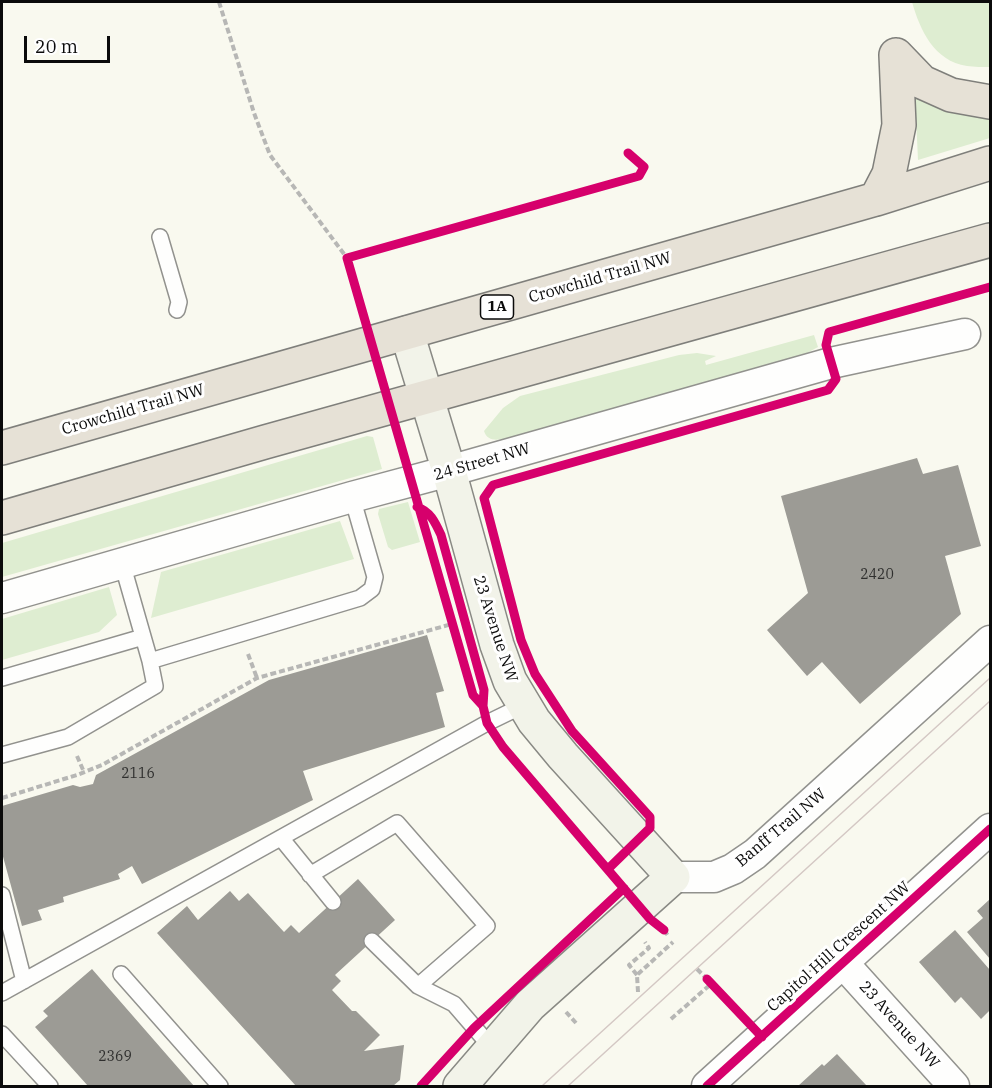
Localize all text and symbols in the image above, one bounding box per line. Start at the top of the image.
scale bar [27,24,112,62]
text: 20 m [35,35,78,58]
street label: Crowchild Trail NW [526,248,674,308]
road number: 1A [480,295,514,319]
street label: Crowchild Trail NW [59,380,207,440]
street label: 24 Street NW [432,439,532,485]
house number: 2420 [860,567,894,583]
street label: 23 Avenue NW [469,573,521,685]
house number: 2116 [121,766,155,782]
street label: Banff Trail NW [732,785,830,871]
street label: Capitol Hill Crescent NW [764,878,914,1016]
street label: 23 Avenue NW [855,977,943,1073]
house number: 2369 [98,1049,132,1065]

